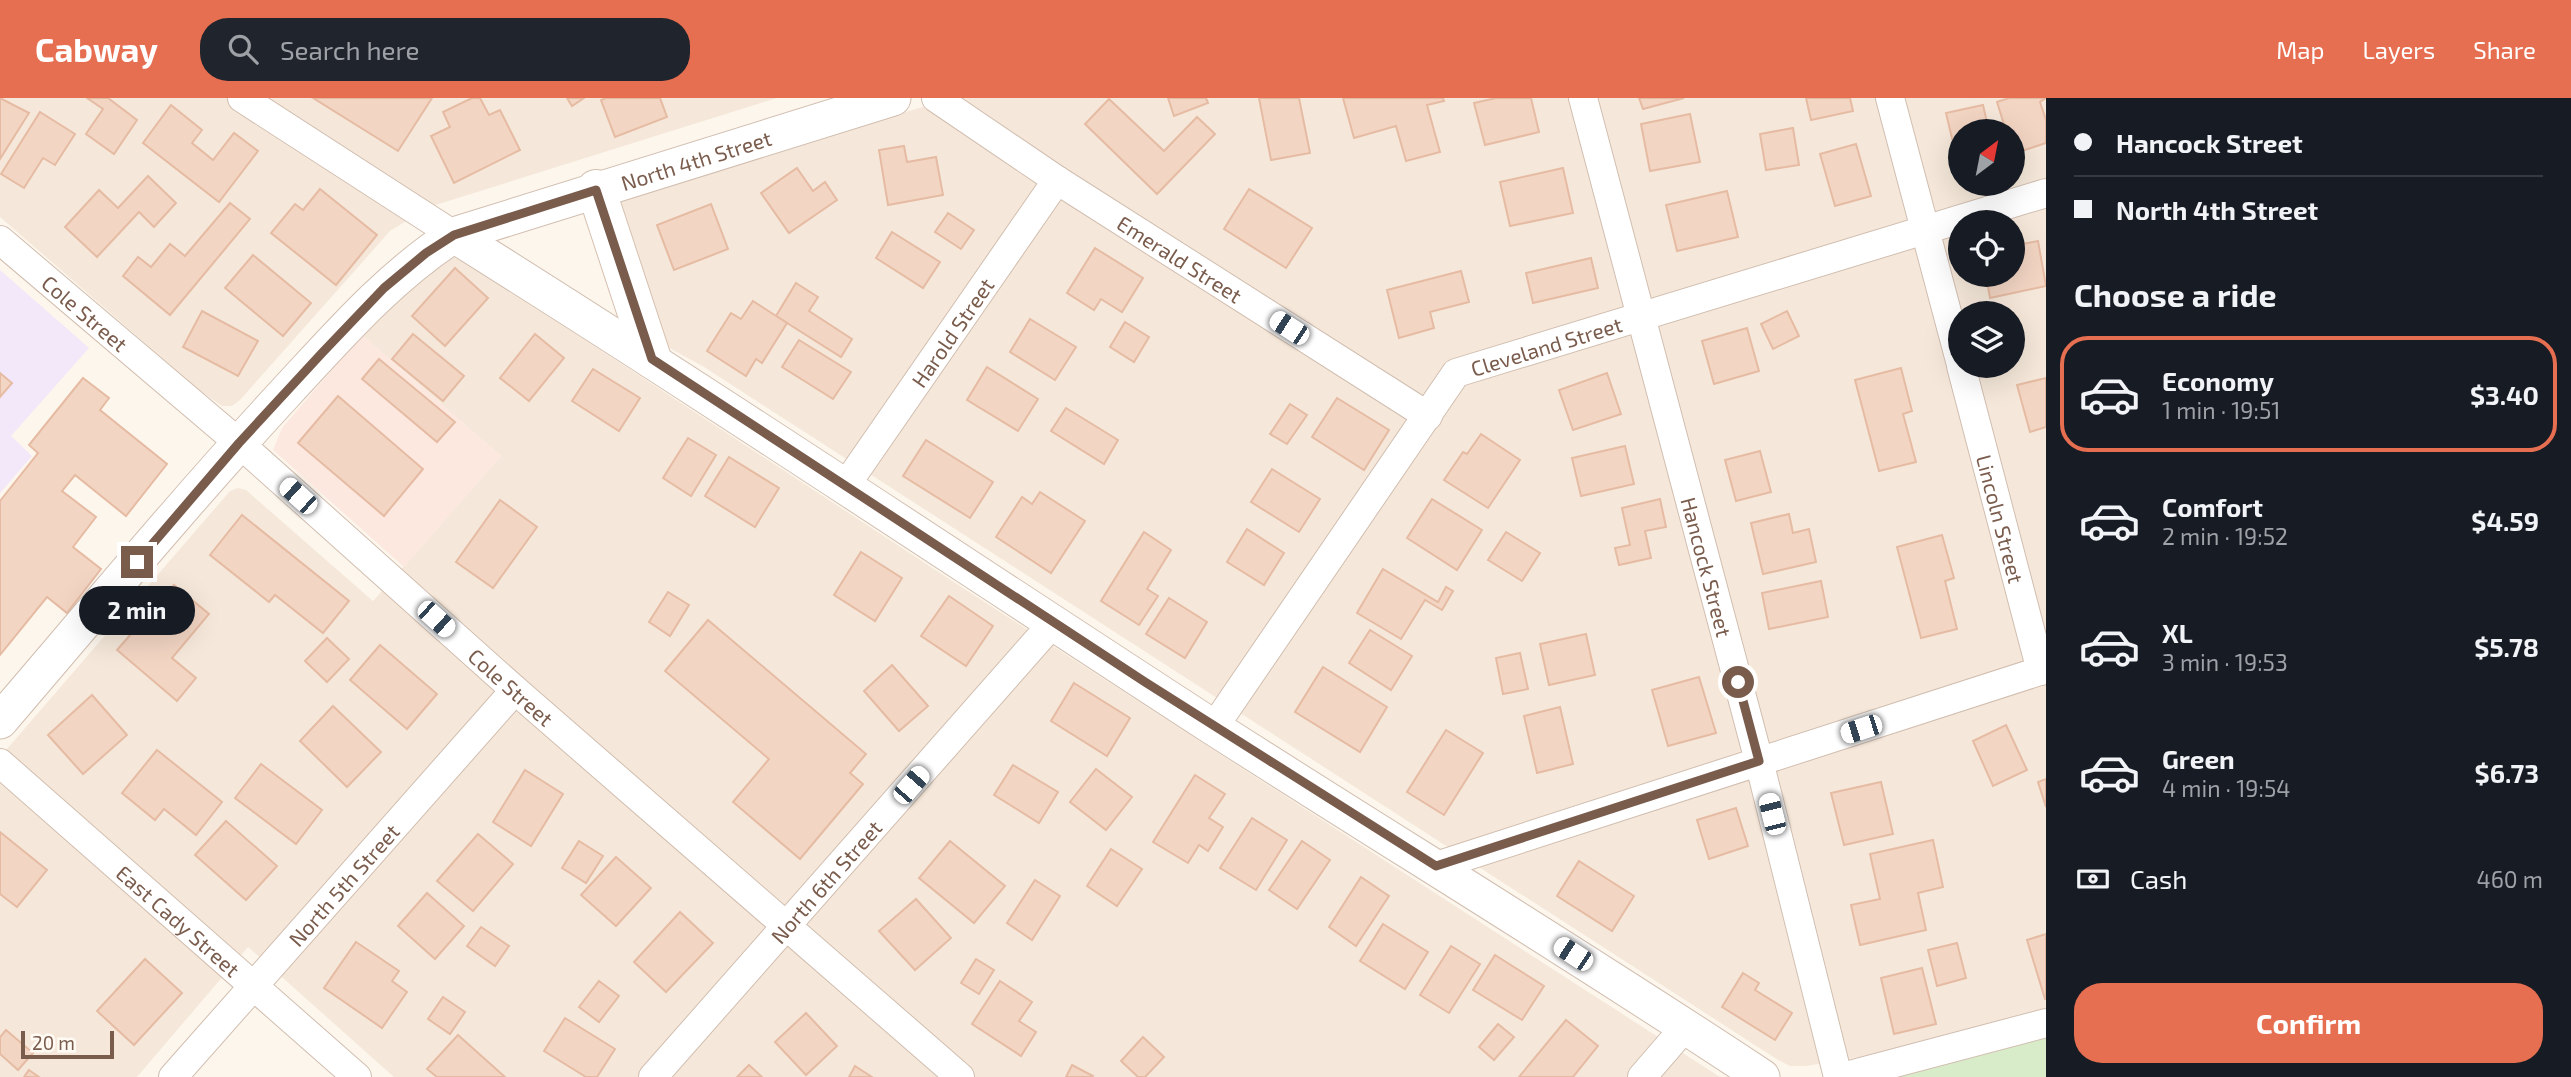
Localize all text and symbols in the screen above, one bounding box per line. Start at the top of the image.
search box [200,18,690,81]
text: Cabway [35,29,158,69]
icon: search [224,30,262,68]
text: Search here [280,34,420,65]
text: Map [2276,35,2324,64]
text: Layers [2362,35,2435,64]
text: Share [2473,35,2536,64]
north arrow [1948,119,2025,196]
map controls [1948,119,2025,378]
street label: North 4th Street [618,124,774,195]
text: Hancock Street [2116,127,2303,158]
text: North 4th Street [2116,194,2318,225]
street label: Emerald Street [1113,209,1247,307]
button: locate [1948,210,2025,287]
street label: Cole Street [37,269,133,356]
street label: Harold Street [905,273,998,391]
text: Choose a ride [2074,275,2277,313]
button: layers [1948,301,2025,378]
car [1266,308,1313,348]
street label: Cleveland Street [1467,311,1625,380]
icon: car [2078,363,2141,426]
text: Economy [2162,365,2274,396]
text: $3.40 [2470,379,2539,410]
text: 1 min · 19:51 [2162,396,2280,424]
street label: Lincoln Street [1972,452,2030,586]
car [276,474,321,518]
icon: car [2078,489,2141,552]
text: Comfort [2162,491,2263,522]
street label: Hancock Street [1677,494,1738,639]
text: $4.59 [2471,505,2539,536]
text: 2 min · 19:52 [2162,522,2288,550]
route end [121,546,153,578]
callout: 2 min [79,587,195,636]
text: 2 min [108,596,166,624]
car [414,597,459,641]
icon: car [2078,615,2141,678]
text: XL [2162,617,2193,648]
text: $5.78 [2474,631,2539,662]
street label: Cole Street [464,643,559,730]
text: 3 min · 19:53 [2162,648,2288,676]
route start [1722,666,1754,698]
car [1838,713,1885,745]
icon: car [2078,741,2141,804]
text: Green [2162,743,2235,774]
text: $6.73 [2475,757,2539,788]
car [890,762,933,808]
text: 4 min · 19:54 [2162,774,2290,802]
car [1757,791,1788,837]
street label: North 6th Street [765,815,886,948]
street label: North 5th Street [283,818,404,951]
street label: East Cady Street [112,859,246,981]
icon: cash [2074,860,2112,898]
text: Cash [2130,863,2187,894]
text: 460 m [2477,865,2543,893]
car [1550,934,1597,974]
button: Confirm [2074,983,2543,1063]
scale bar [21,1028,114,1060]
text: 20 m [32,1031,75,1054]

